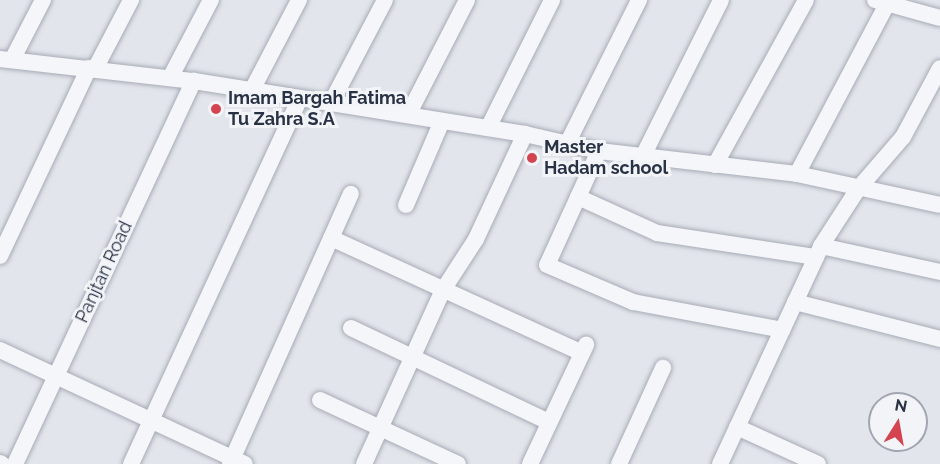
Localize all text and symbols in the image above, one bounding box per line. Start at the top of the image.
place label: Imam Bargah Fatima Tu Zahra S.A [228,88,406,130]
marker: Imam Bargah Fatima Tu Zahra S.A [209,102,223,116]
place label: Master Hadam school [544,137,668,180]
marker: Master Hadam school [525,151,539,165]
street label: Panjtan Road [71,218,137,326]
north arrow [868,392,928,452]
text: N [893,395,909,416]

